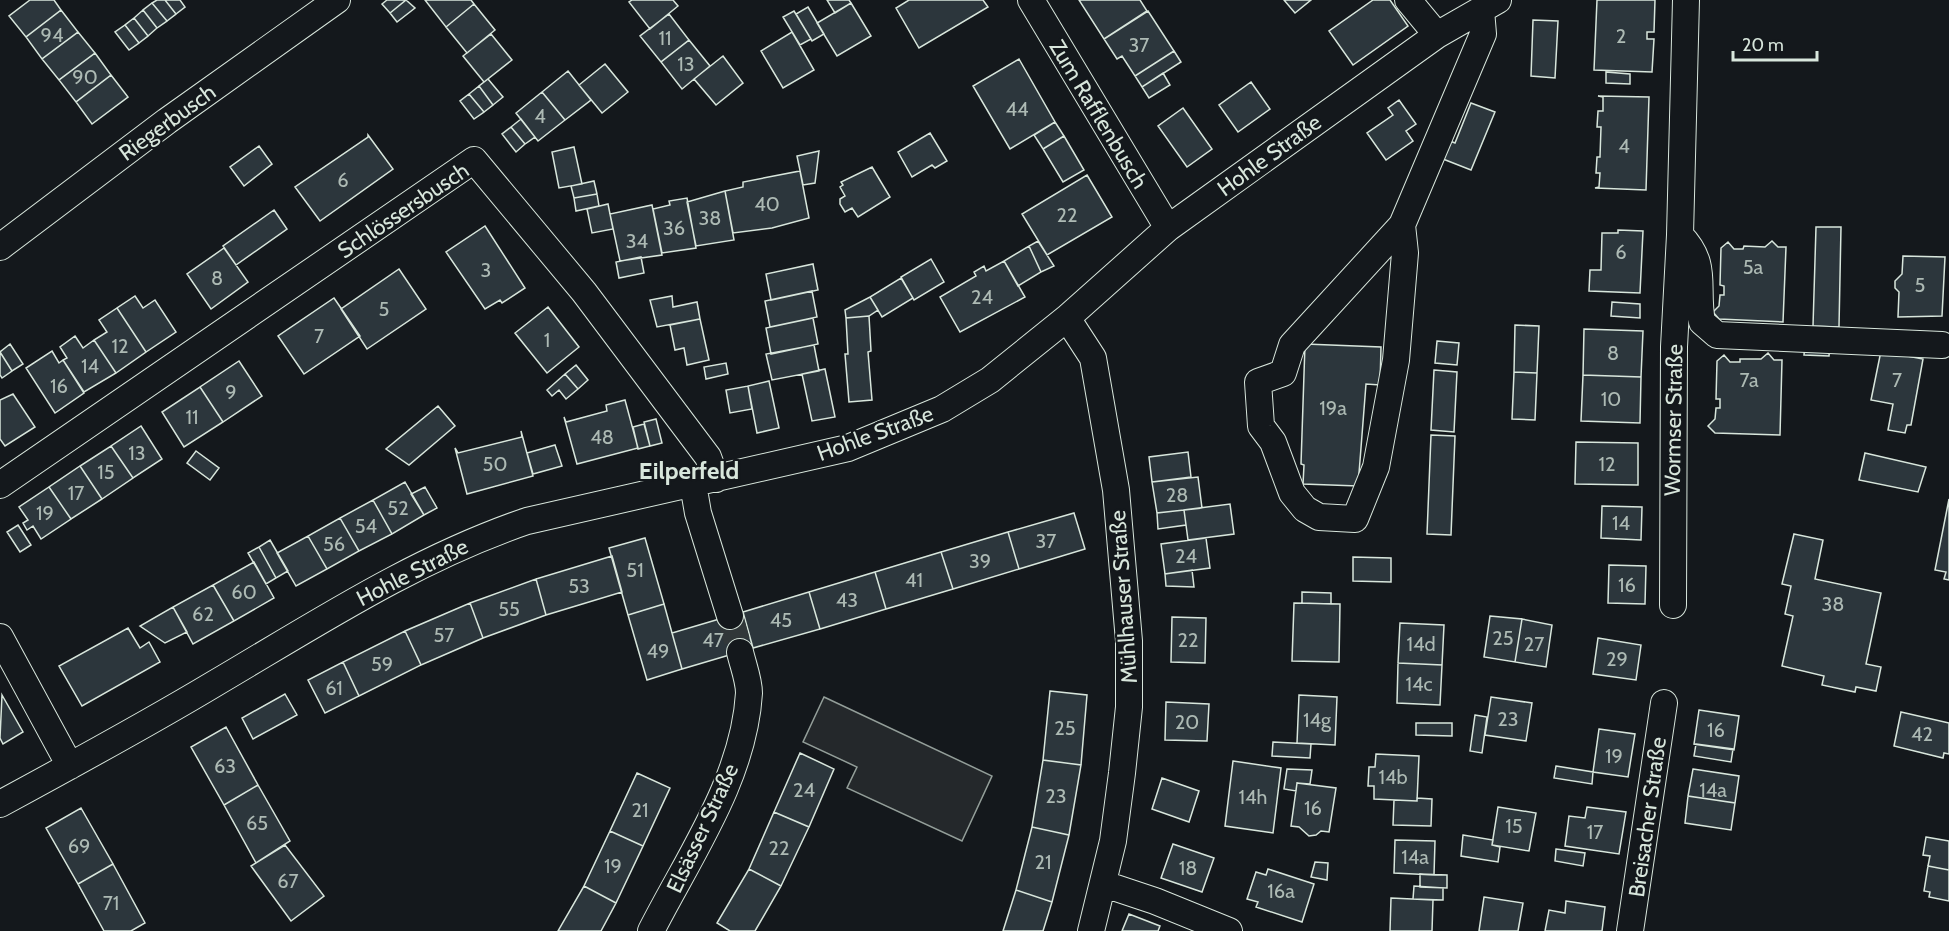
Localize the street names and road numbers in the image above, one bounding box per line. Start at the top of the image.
street label: Zum Rafflenbusch [1044,35,1154,194]
street label: Riegerbusch [114,78,221,167]
street label: Hohle Straße [1212,109,1326,202]
street label: Schlössersbusch [333,157,474,264]
street label: Wormser Straße [1659,344,1688,496]
street label: Hohle Straße [813,400,937,467]
street label: Mühlhauser Straße [1104,509,1143,685]
street label: Hohle Straße [352,533,473,612]
street label: Breisacher Straße [1623,735,1672,899]
street label: Elsässer Straße [661,759,744,897]

